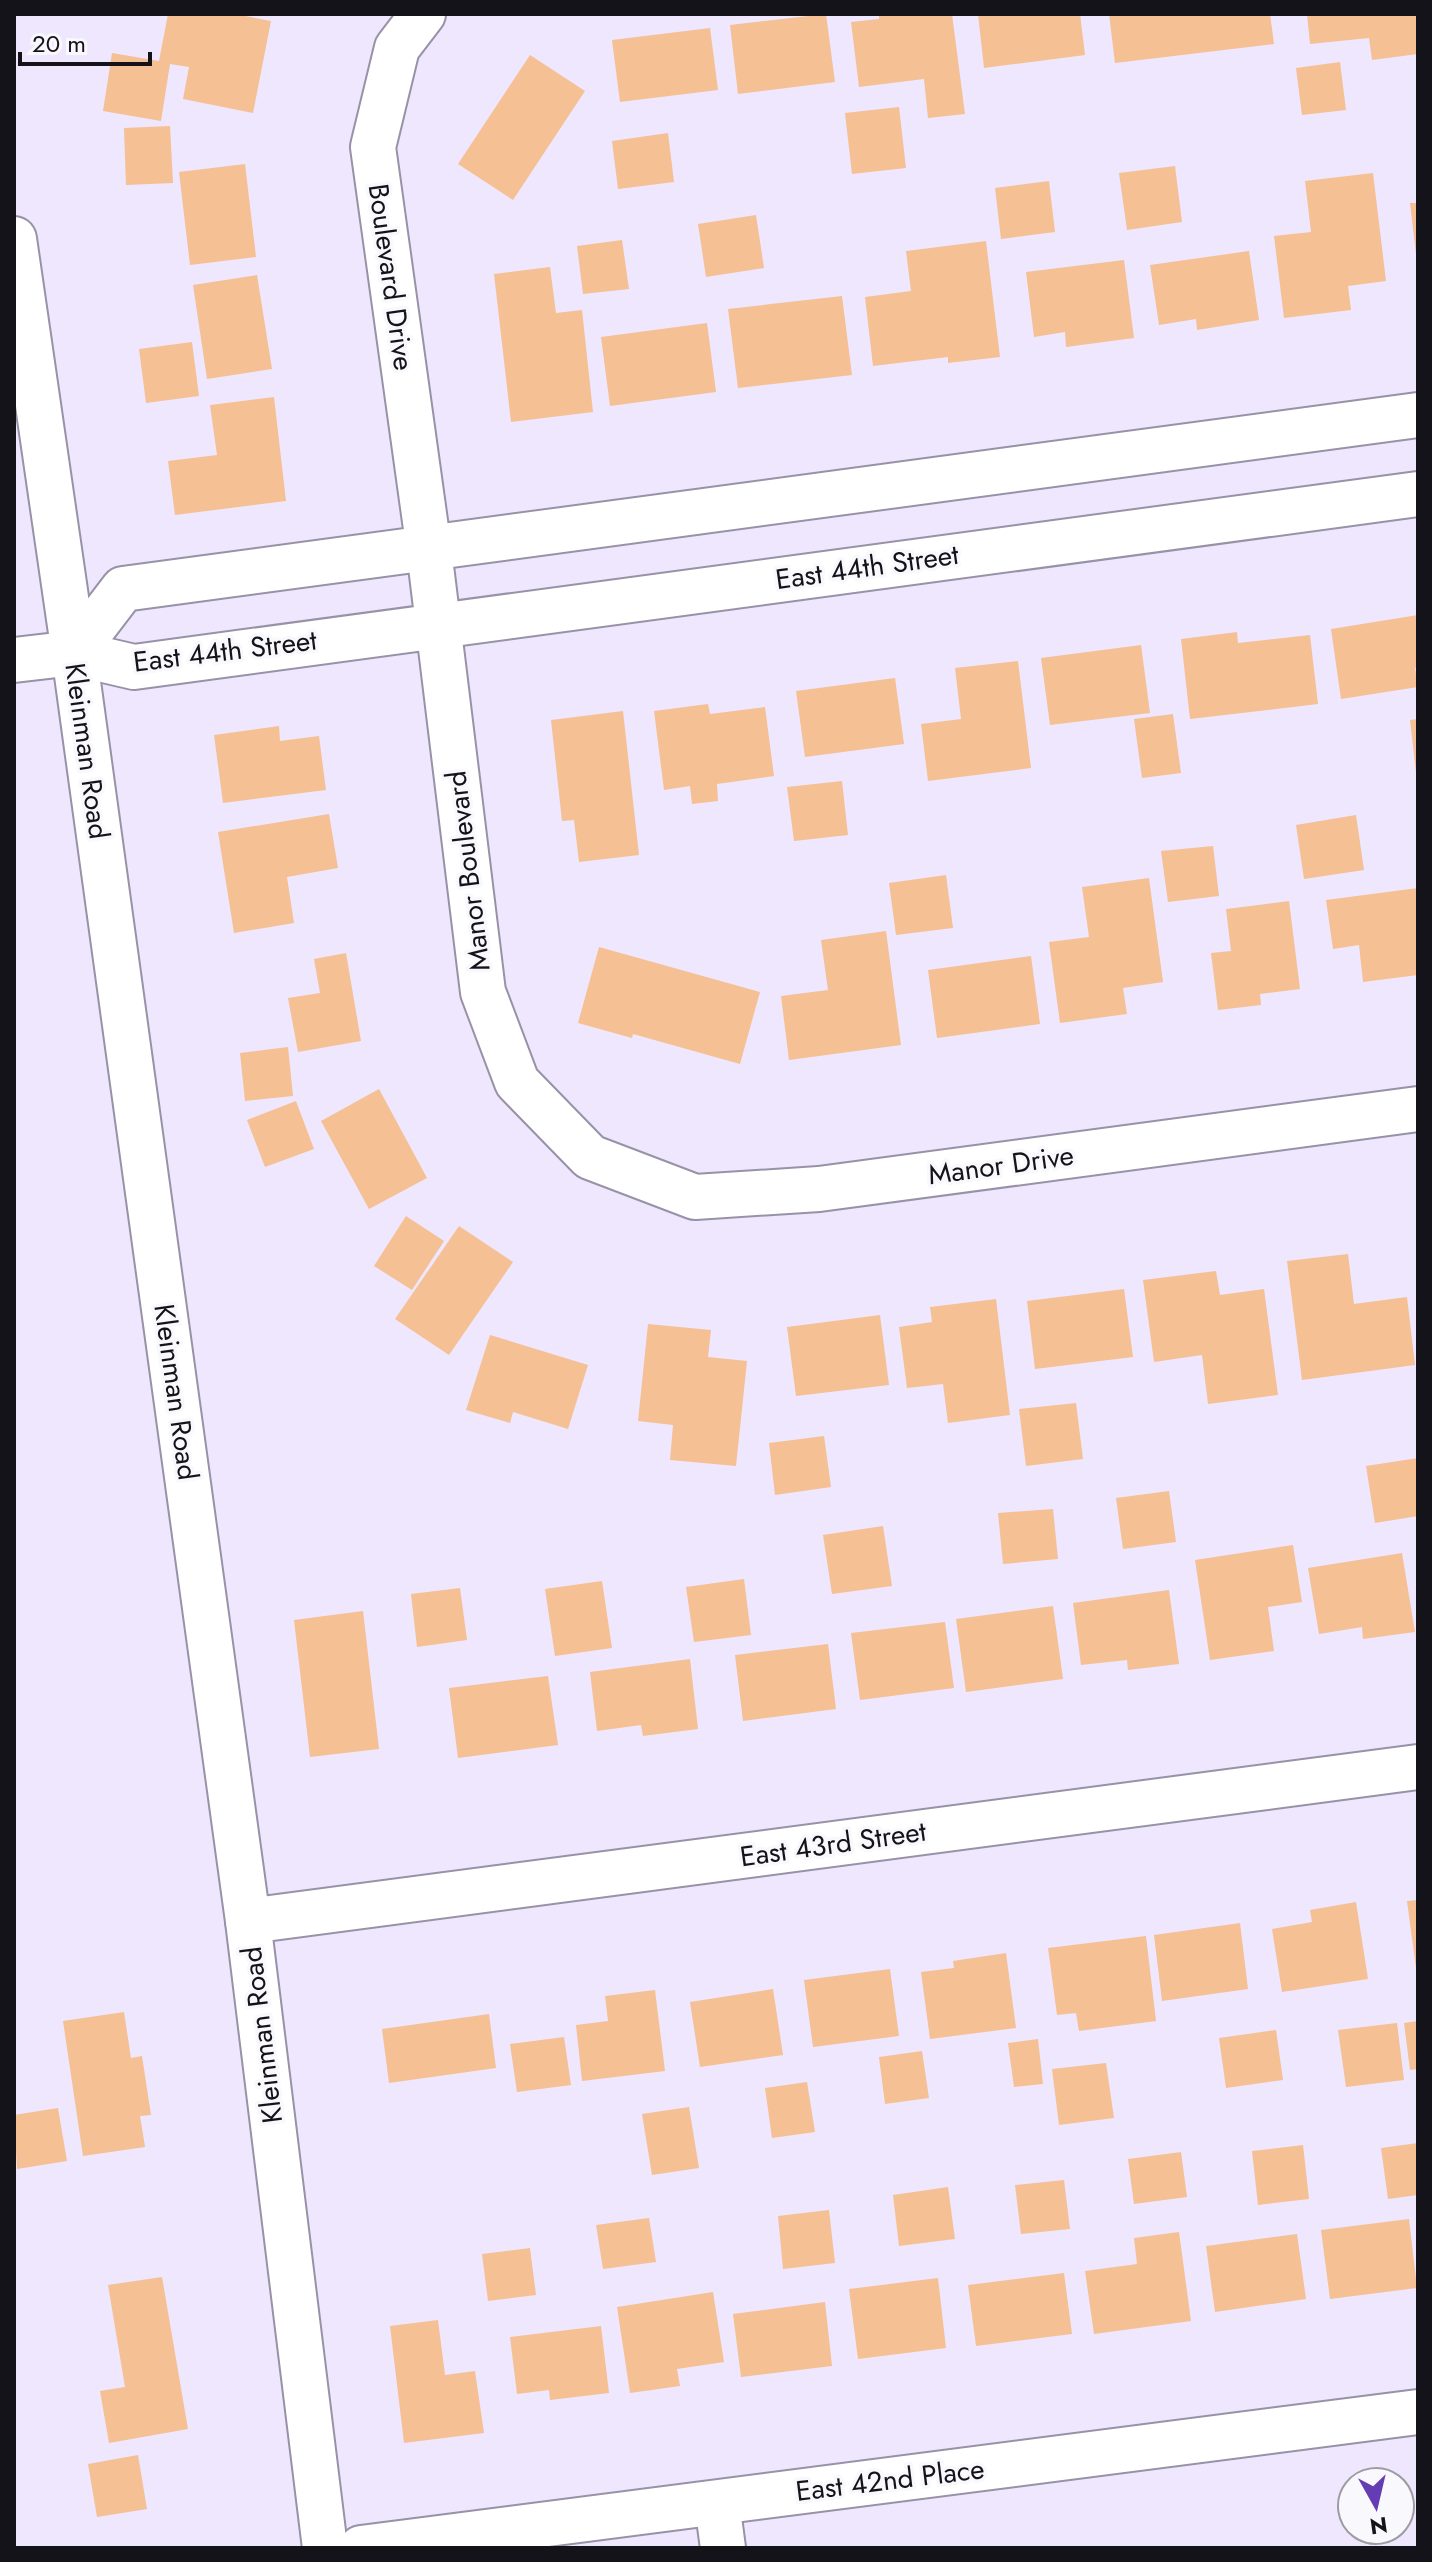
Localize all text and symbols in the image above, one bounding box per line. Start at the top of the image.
scale bar [20,16,150,66]
text: 20 m [32,26,86,61]
street label: Boulevard Drive [358,181,424,373]
street label: East 44th Street [773,534,961,600]
street label: East 44th Street [131,619,319,683]
street label: Kleinman Road [54,660,120,842]
street label: Manor Boulevard [435,768,501,974]
street label: Manor Drive [926,1135,1076,1195]
street label: Kleinman Road [143,1301,209,1483]
street label: East 43rd Street [737,1811,929,1877]
street label: Kleinman Road [231,1944,293,2126]
street label: East 42nd Place [793,2448,987,2512]
north arrow [1336,2466,1416,2546]
text: N [1368,2509,1390,2543]

